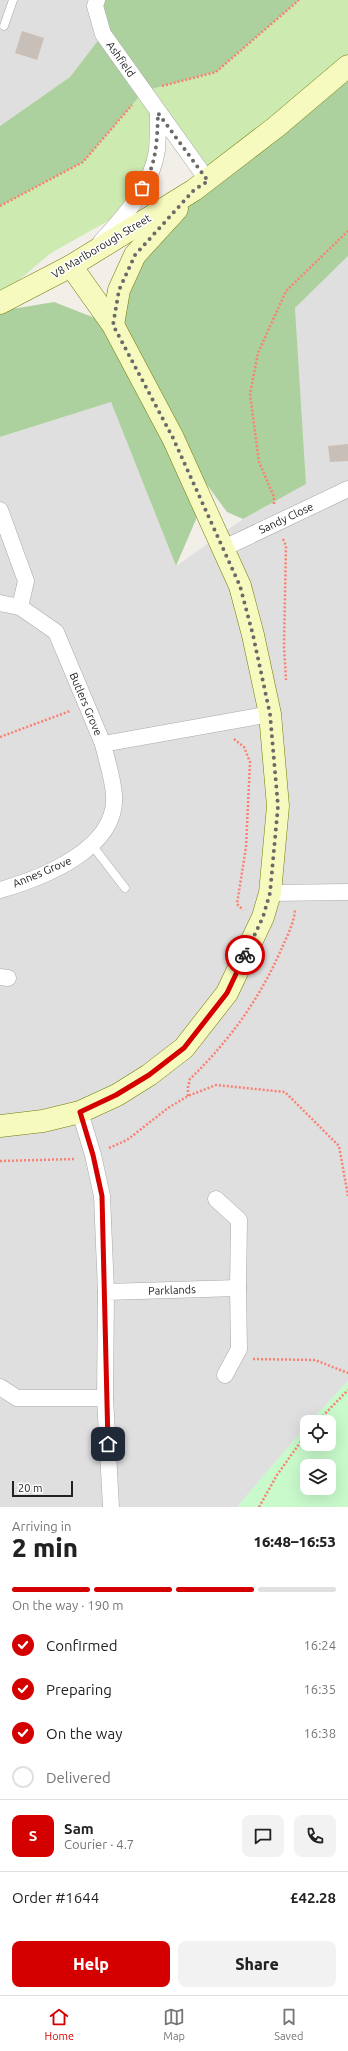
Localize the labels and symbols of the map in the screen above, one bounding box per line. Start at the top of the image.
street label: Ashfield [104,39,138,79]
pin [125,171,159,205]
street label: V8 Marlborough Street [49,211,153,280]
street label: Sandy Close [257,500,315,536]
street label: Butlers Grove [67,671,105,737]
street label: Annes Grove [11,854,73,890]
courier [225,935,265,975]
street label: Parklands [148,1283,196,1297]
pin [91,1427,125,1461]
scale bar [12,1479,73,1498]

